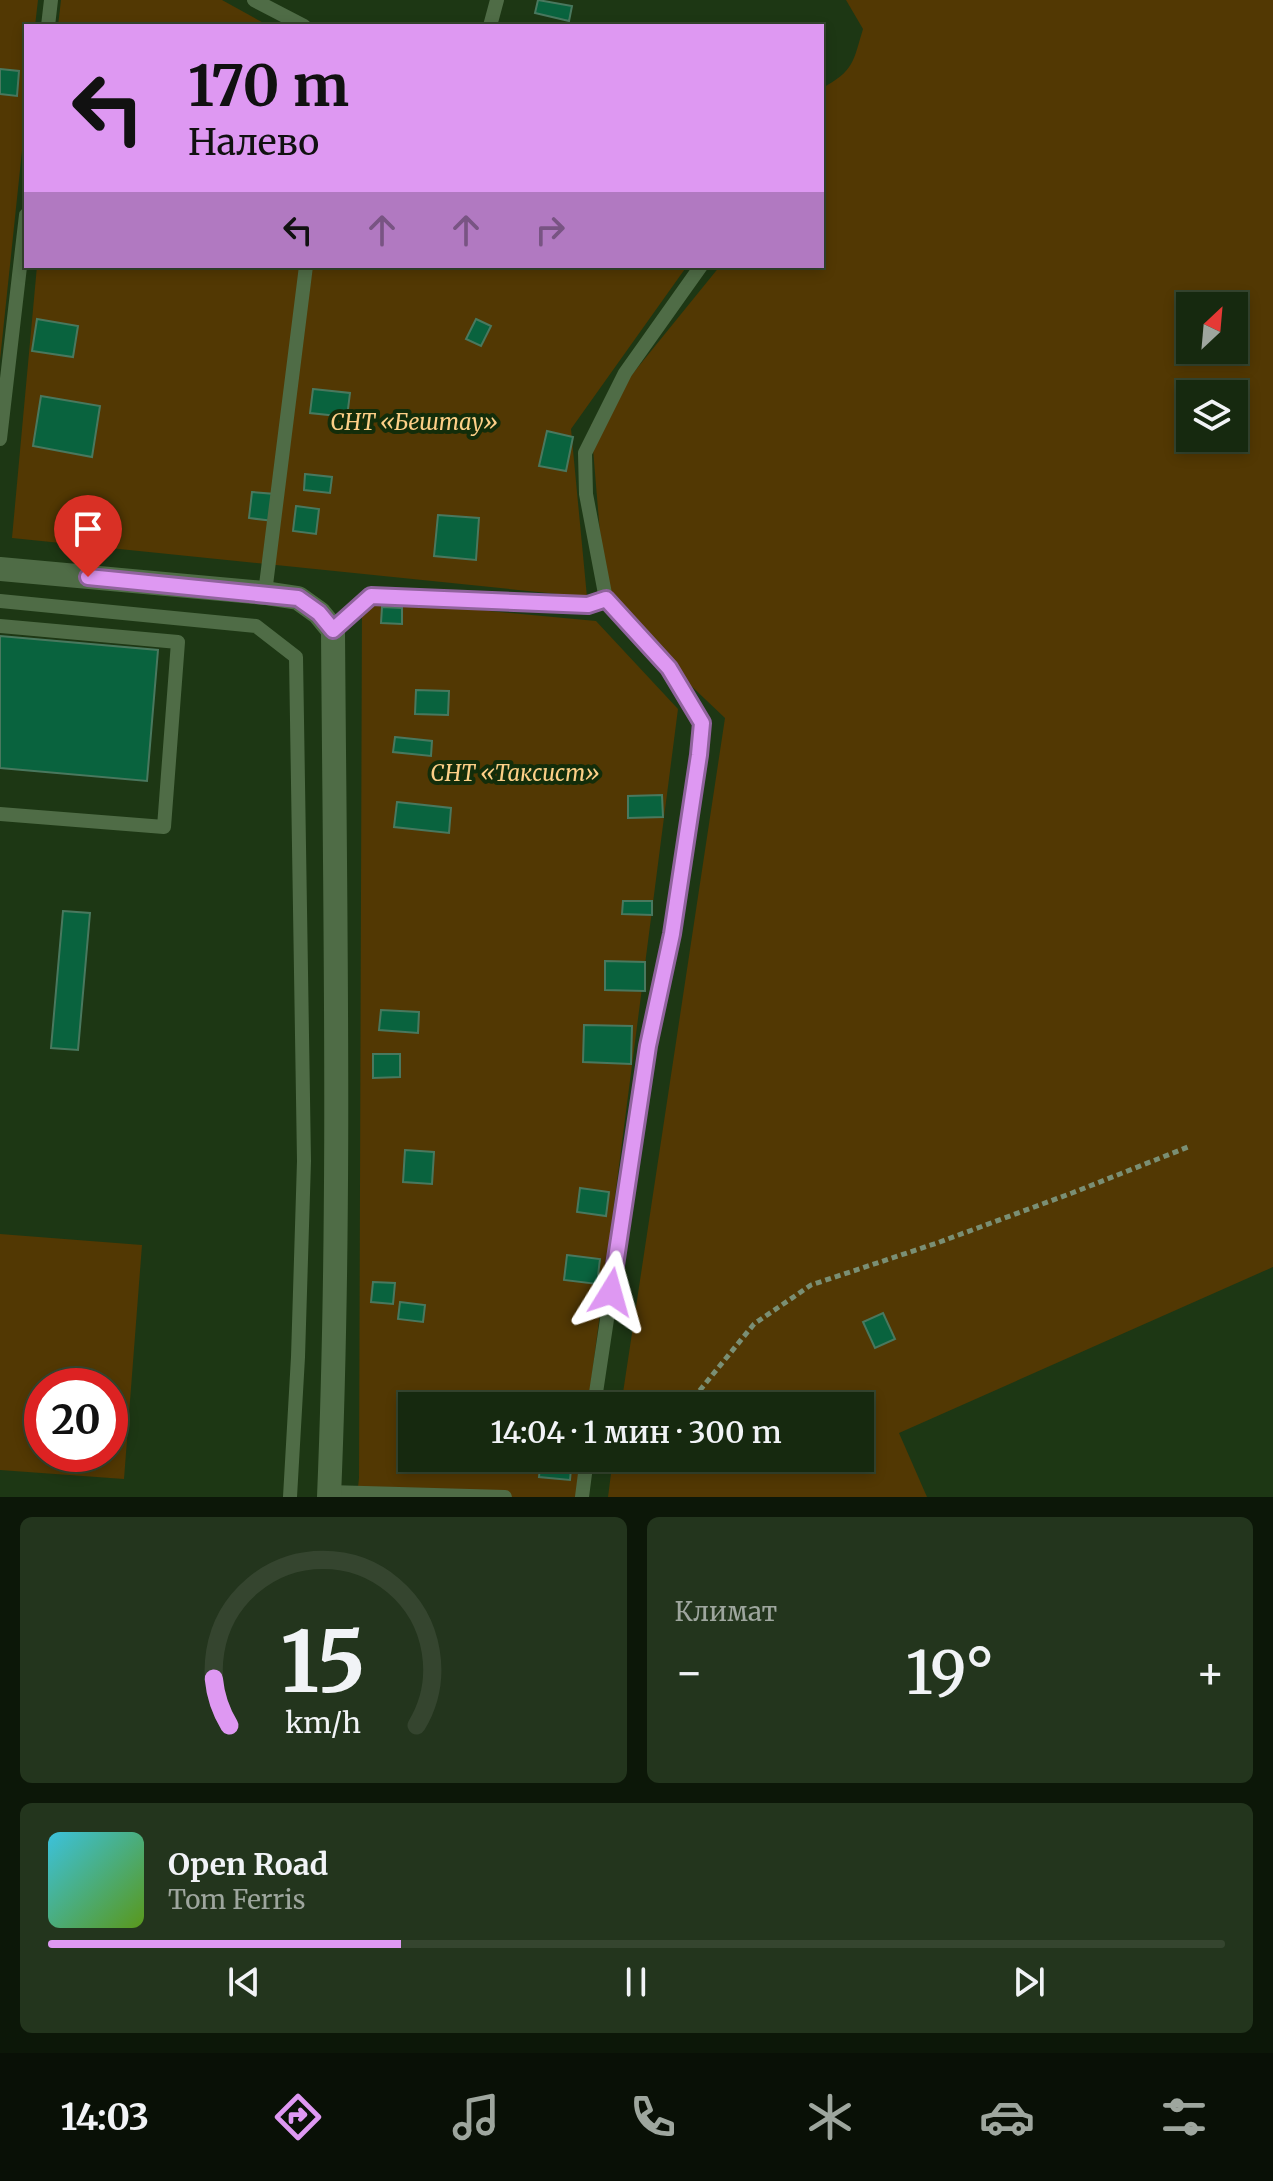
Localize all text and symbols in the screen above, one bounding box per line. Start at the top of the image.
text: 170 m [188,51,349,121]
icon: left [56,56,160,160]
text: Налево [188,120,319,165]
icon: left [276,208,320,252]
icon: ahead [360,208,404,252]
icon: ahead [444,208,488,252]
icon: right [528,208,572,252]
north arrow [1176,292,1248,364]
map controls [1176,292,1248,452]
button: layers [1176,380,1248,452]
park label: СНТ «Бештау» [330,408,498,436]
pin [54,495,122,577]
icon: arrive [66,507,110,551]
park label: СНТ «Таксист» [430,759,600,787]
position arrow [569,1250,653,1334]
speed limit sign: 20 [24,1368,128,1472]
text: 14:04 · 1 мин · 300 m [490,1413,782,1451]
text: Климат [675,1595,777,1628]
text: 15 [281,1610,366,1715]
text: 19° [906,1635,994,1710]
text: − [675,1645,704,1700]
text: + [1196,1645,1225,1700]
text: km/h [285,1705,361,1741]
text: Open Road [168,1845,328,1883]
text: Tom Ferris [168,1883,306,1916]
icon: previous [222,1960,266,2004]
icon: pause [614,1960,658,2004]
icon: next [1007,1960,1051,2004]
icon: directions [270,2089,326,2145]
icon: music [448,2089,504,2145]
icon: phone [625,2089,681,2145]
icon: climate [802,2089,858,2145]
icon: car [979,2089,1035,2145]
icon: filters [1156,2089,1212,2145]
text: 14:03 [61,2095,149,2140]

